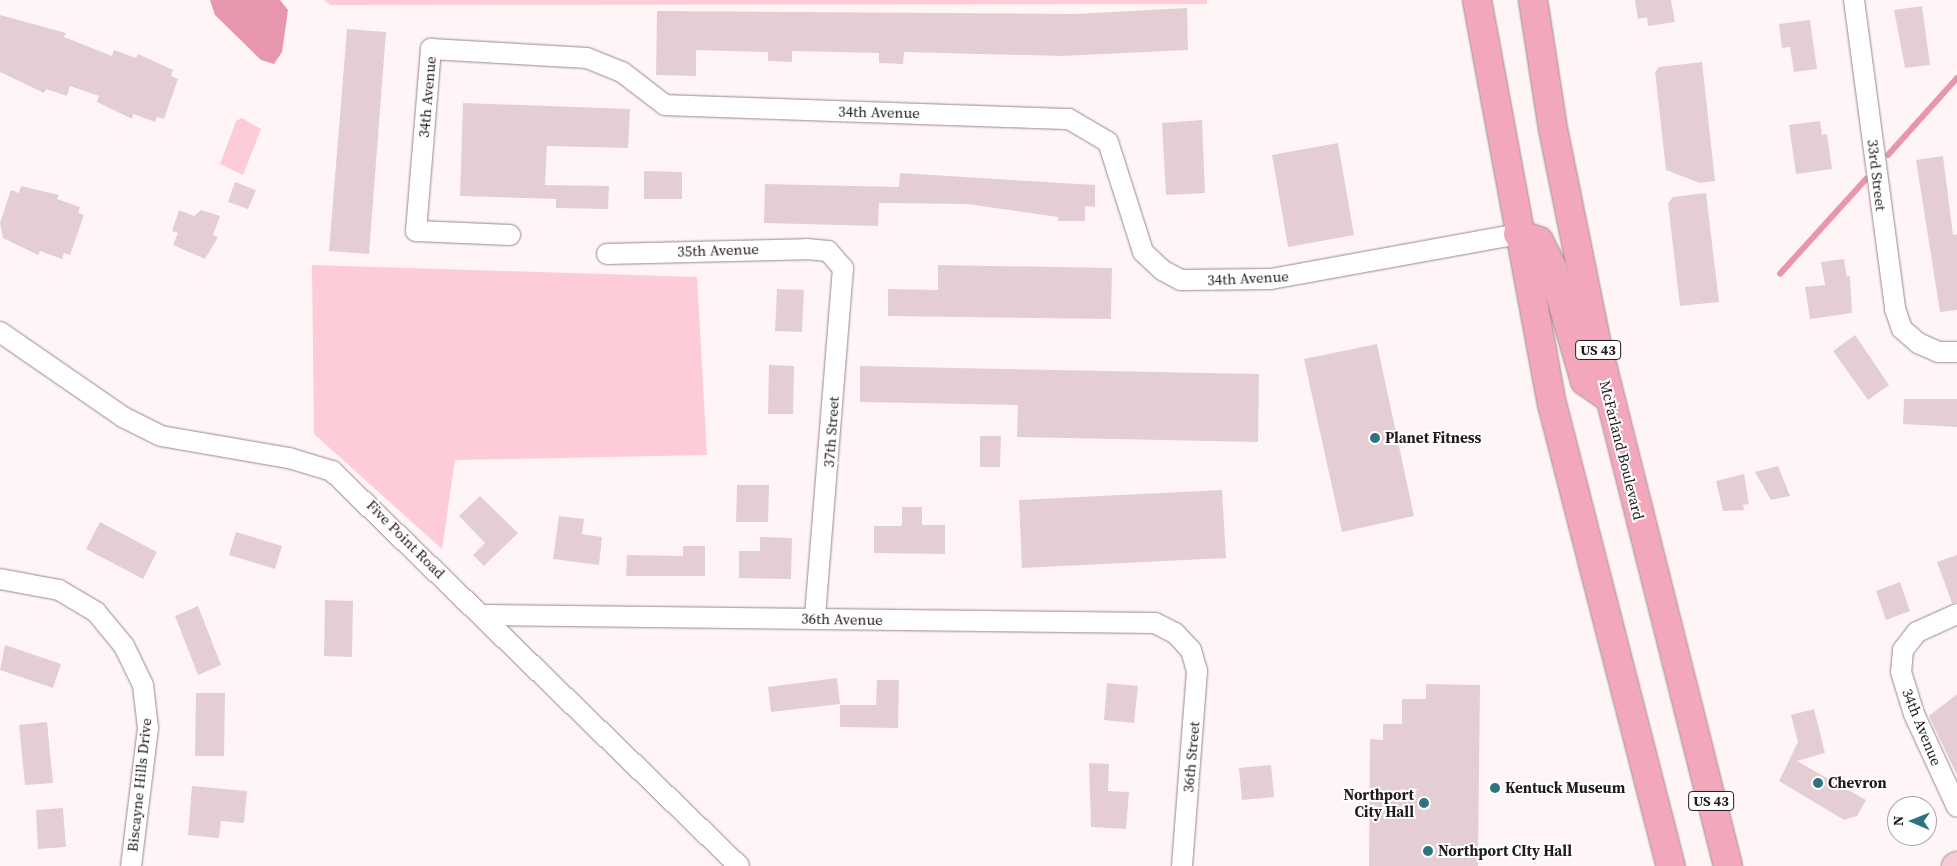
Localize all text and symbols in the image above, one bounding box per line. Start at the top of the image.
street label: 34th Avenue [414,56,440,138]
street label: 34th Avenue [838,102,920,122]
street label: 33rd Street [1864,138,1890,212]
street label: 35th Avenue [677,240,759,260]
street label: 34th Avenue [1207,267,1289,289]
road number: US 43 [1574,338,1622,362]
street label: McFarland Boulevard [1596,378,1648,522]
street label: 37th Street [820,396,842,468]
place label: Planet Fitness [1385,429,1481,447]
marker: Planet Fitness [1369,432,1381,444]
street label: Five Point Road [363,496,449,582]
street label: 36th Avenue [801,609,883,629]
street label: 34th Avenue [1898,686,1946,768]
street label: Biscayne Hills Drive [123,717,155,853]
street label: 36th Street [1179,721,1203,793]
place label: Chevron [1828,774,1887,792]
marker: Chevron [1812,777,1824,789]
place label: Kentuck Museum [1505,779,1625,797]
marker: Kentuck Museum [1489,782,1501,794]
place label: Northport City Hall [1344,785,1414,820]
road number: US 43 [1687,789,1735,812]
north arrow [1887,796,1937,846]
marker: Northport City Hall [1418,797,1430,809]
text: N [1888,815,1908,826]
place label: Northport CIty Hall [1438,842,1572,860]
marker: Northport CIty Hall [1422,845,1434,857]

